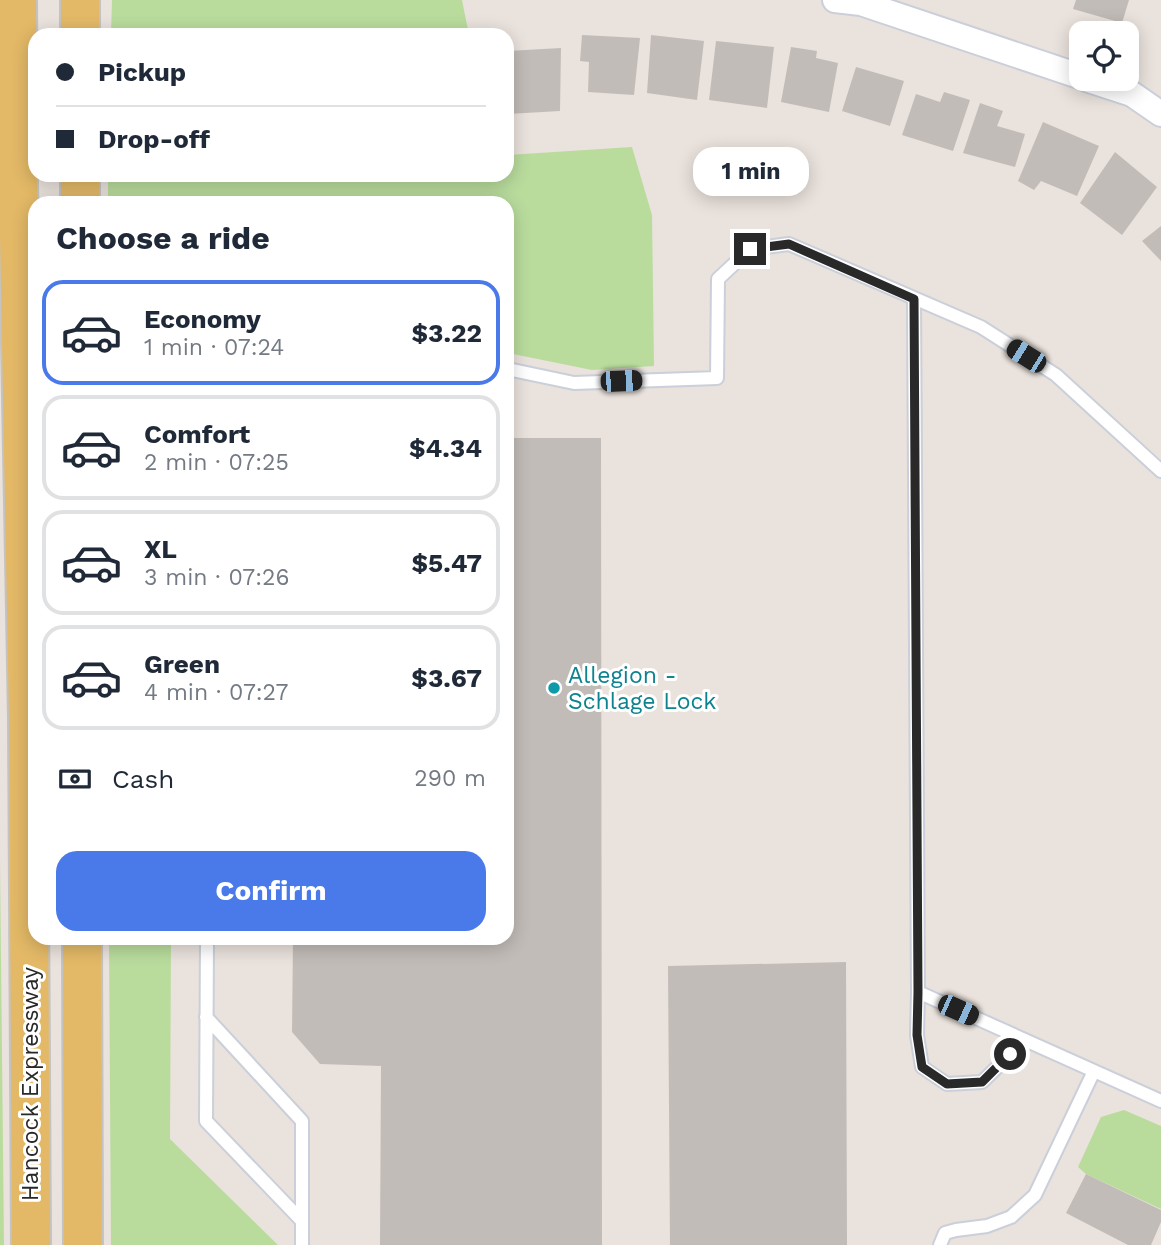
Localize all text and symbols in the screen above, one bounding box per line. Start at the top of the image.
map controls [1069,21,1139,91]
button: locate [1069,21,1139,91]
text: Pickup [98,57,186,87]
text: Drop-off [98,124,210,154]
callout: 1 min [692,148,808,196]
text: 1 min [721,158,781,185]
text: Choose a ride [56,219,270,257]
route end [734,233,766,265]
icon: car [60,301,123,364]
text: Economy [144,304,261,334]
text: $3.22 [411,318,482,348]
text: 1 min · 07:24 [144,334,284,361]
car [1003,336,1050,376]
car [600,370,643,392]
icon: car [60,416,123,479]
text: Comfort [144,419,250,449]
text: $4.34 [409,433,482,463]
text: 2 min · 07:25 [144,449,289,476]
icon: car [60,531,123,594]
text: XL [144,534,177,564]
text: $5.47 [411,548,482,578]
text: 3 min · 07:26 [144,564,289,591]
icon: car [60,646,123,709]
text: Green [144,649,220,679]
place label: Allegion - Schlage Lock [568,662,716,715]
text: $3.67 [411,663,482,693]
text: 4 min · 07:27 [144,679,288,706]
marker: Allegion - Schlage Lock [546,680,562,696]
icon: cash [56,760,94,798]
text: Cash [112,764,174,794]
text: 290 m [414,765,486,792]
button: Confirm [56,851,486,931]
street label: Hancock Expressway [17,967,44,1201]
car [935,992,982,1028]
route start [994,1038,1026,1070]

